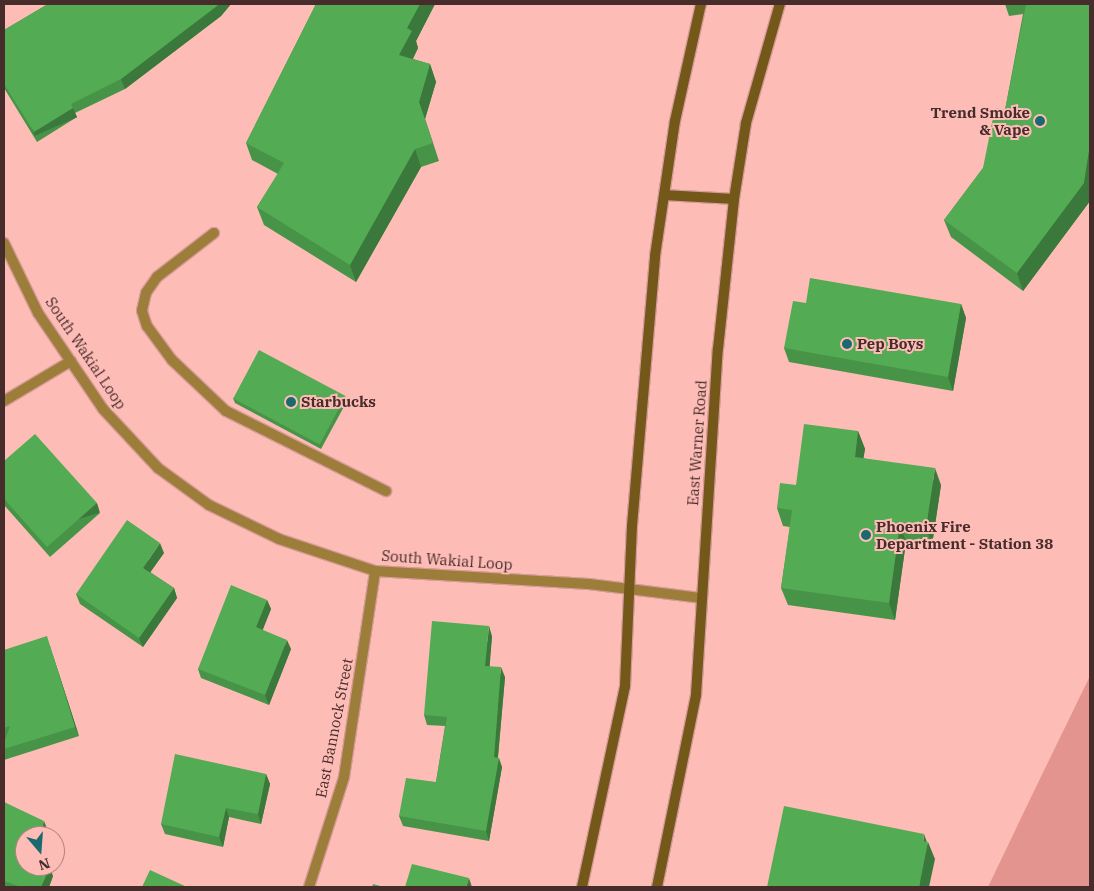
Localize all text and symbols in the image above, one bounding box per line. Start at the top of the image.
place label: Trend Smoke & Vape [931,103,1030,138]
marker: Trend Smoke & Vape [1034,115,1046,127]
street label: South Wakial Loop [42,294,130,412]
place label: Pep Boys [857,335,923,353]
marker: Pep Boys [841,338,853,350]
street label: East Warner Road [684,380,710,506]
place label: Starbucks [301,393,376,411]
marker: Starbucks [285,396,297,408]
place label: Phoenix Fire Department - Station 38 [876,517,1053,552]
marker: Phoenix Fire Department - Station 38 [860,529,872,541]
street label: South Wakial Loop [381,546,513,574]
street label: East Bannock Street [312,657,356,799]
north arrow [15,826,65,876]
text: N [36,854,52,875]

